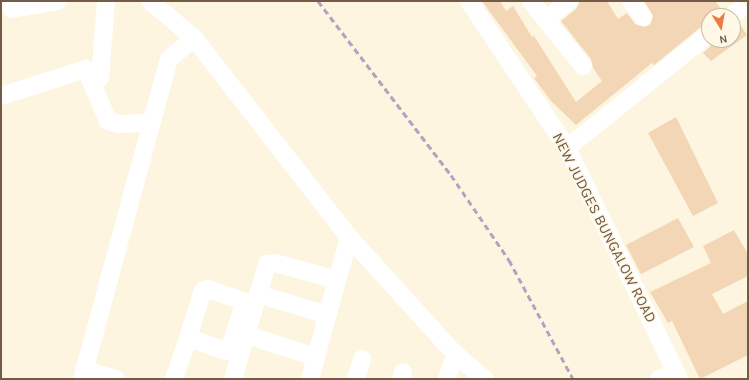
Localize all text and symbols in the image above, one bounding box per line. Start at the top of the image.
north arrow [701,8,741,48]
text: N [718,32,728,46]
street label: NEW JUDGES BUNGALOW ROAD [548,130,660,326]

